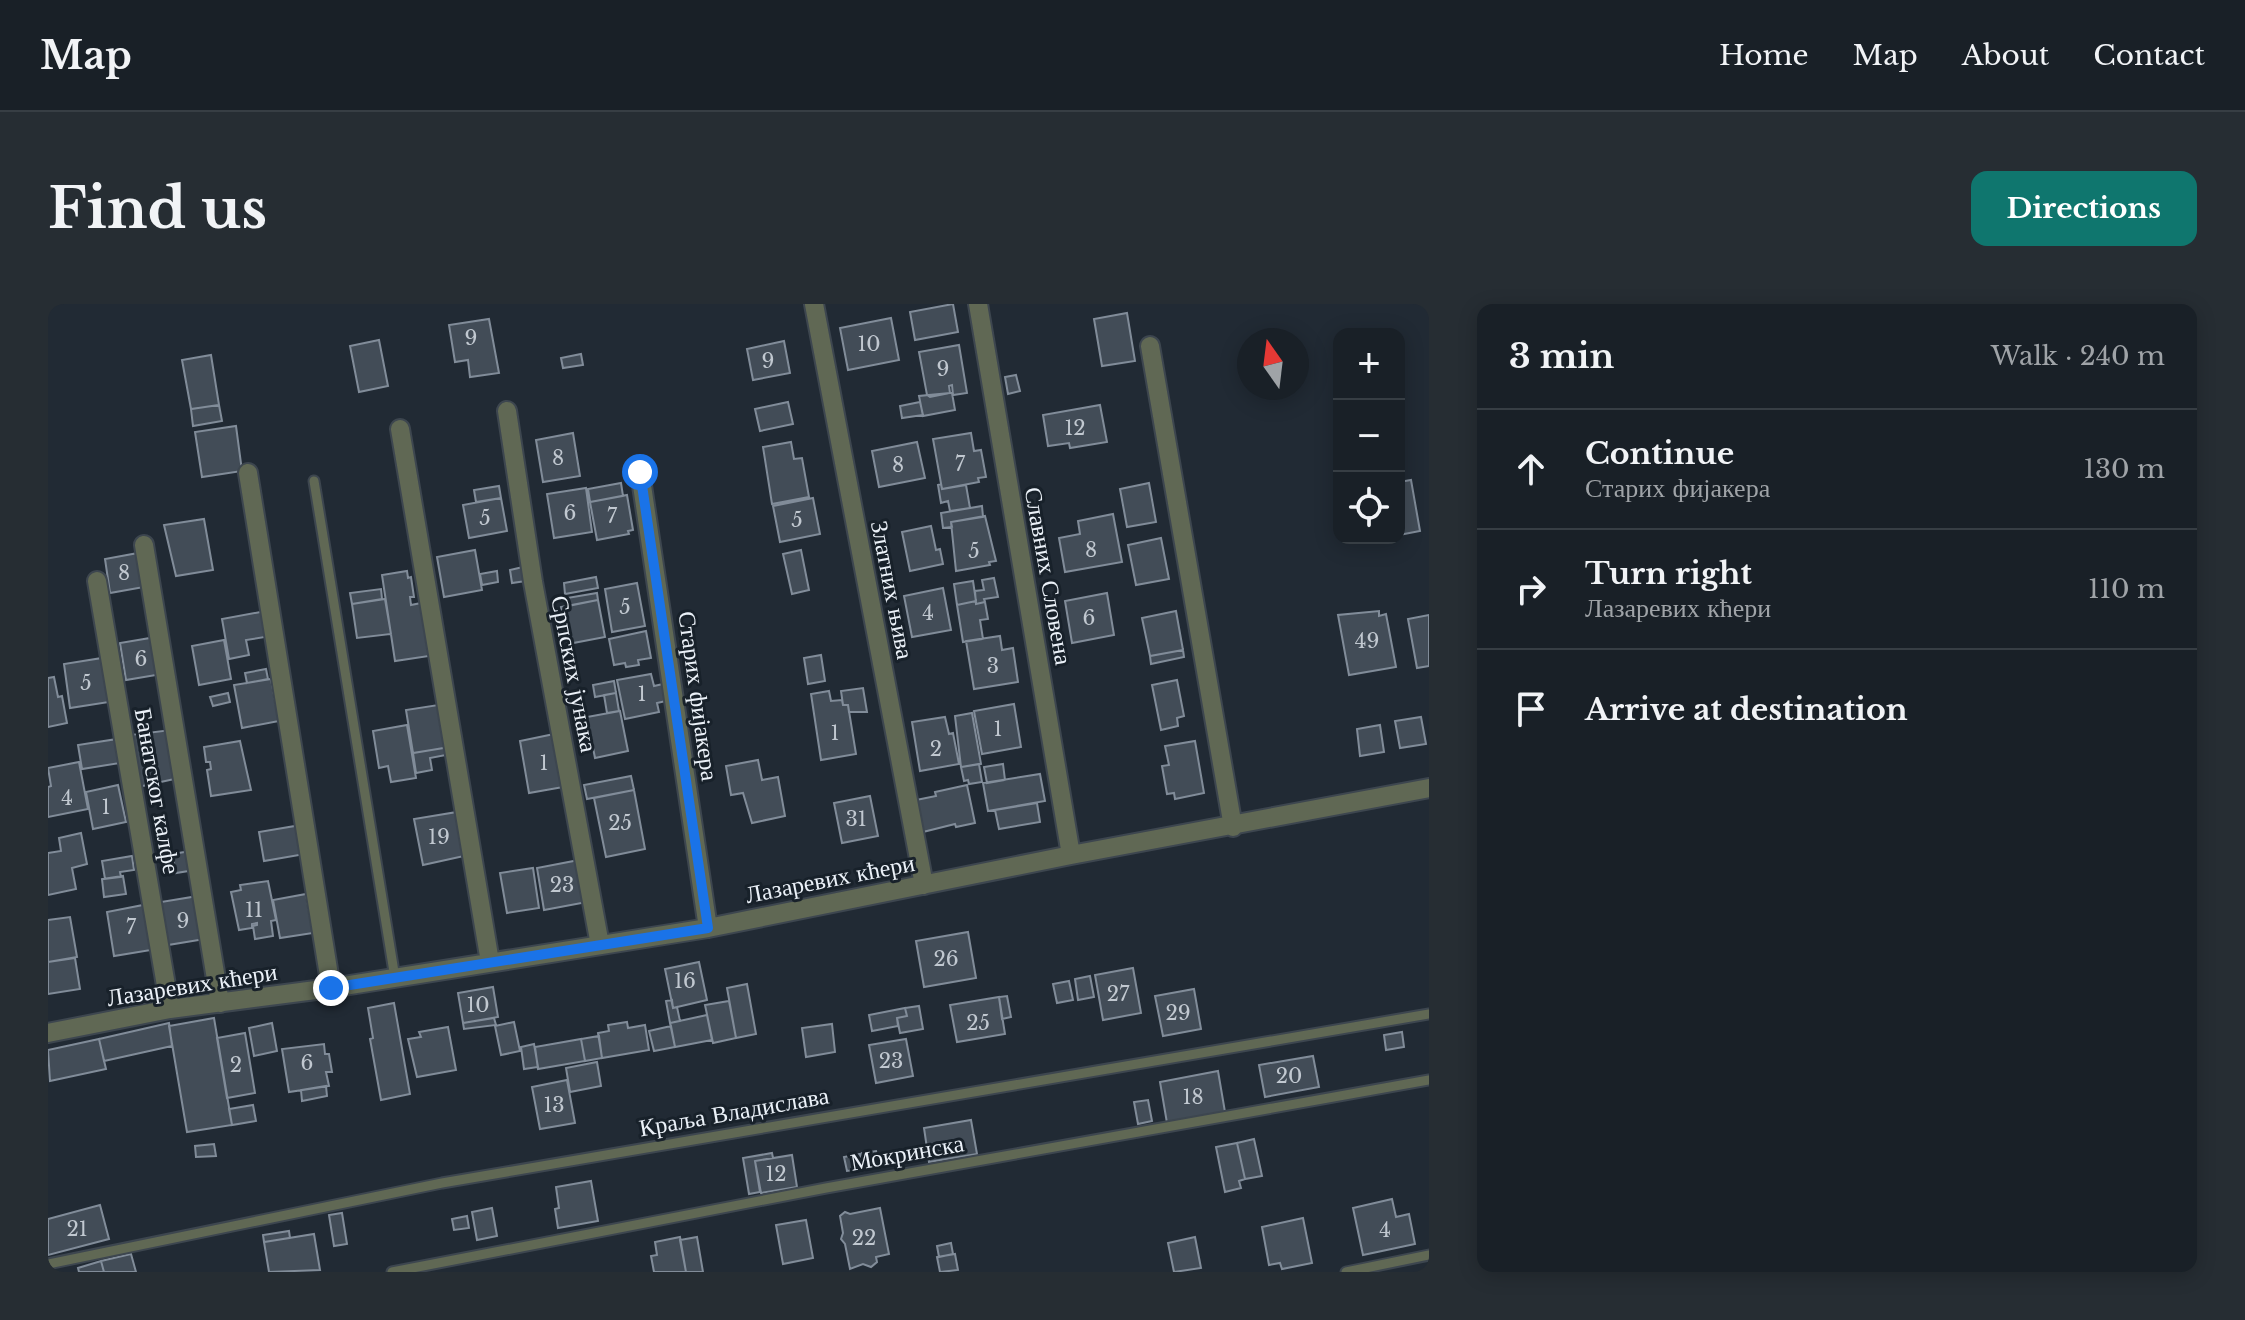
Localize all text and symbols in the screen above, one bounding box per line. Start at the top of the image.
text: Map [40,32,132,79]
text: Home [1719,38,1809,73]
text: Map [1853,38,1918,73]
text: About [1962,38,2049,73]
text: Contact [2093,38,2205,73]
button: Directions [1971,171,2197,246]
text: Find us [48,174,267,243]
house number: 9 [465,326,477,350]
north arrow [1237,328,1309,400]
map controls [1333,328,1405,544]
button: + [1333,328,1405,400]
house number: 10 [857,332,881,356]
text: 3 min [1509,335,1614,377]
text: Walk · 240 m [1991,340,2165,372]
house number: 9 [762,349,774,373]
house number: 9 [937,357,949,381]
button: − [1333,400,1405,472]
house number: 12 [1064,416,1086,440]
text: Continue [1585,435,1734,472]
house number: 8 [552,446,564,470]
icon: ahead [1509,447,1553,491]
house number: 7 [955,452,966,476]
house number: 8 [892,453,904,477]
text: 130 m [2083,453,2165,485]
route start [622,454,658,490]
button: locate [1333,472,1405,544]
text: Старих фијакера [1585,472,1770,504]
street label: Славних Словена [1019,485,1078,667]
house number: 6 [564,501,576,525]
house number: 7 [607,504,618,528]
house number: 5 [479,506,491,530]
house number: 5 [791,508,803,532]
street label: Златних њива [865,518,920,662]
house number: 8 [1085,538,1097,562]
house number: 5 [968,539,980,563]
text: Turn right [1585,555,1752,592]
house number: 8 [118,561,130,585]
icon: right [1509,567,1553,611]
text: 110 m [2088,573,2165,605]
text: Лазаревих кћери [1585,592,1771,624]
street label: Српских јунака [545,593,604,755]
house number: 5 [619,595,631,619]
house number: 4 [922,601,934,625]
house number: 6 [1083,606,1095,630]
street label: Старих фијакера [672,609,725,783]
house number: 49 [1355,629,1379,653]
house number: 6 [135,647,147,671]
house number: 3 [987,654,999,678]
house number: 5 [80,671,92,695]
house number: 1 [638,682,646,706]
icon: arrive [1509,687,1553,731]
text: Arrive at destination [1585,691,1908,728]
street label: Банатског калфе [129,706,186,876]
house number: 1 [994,717,1002,741]
house number: 1 [831,721,839,745]
house number: 2 [930,737,942,761]
house number: 1 [540,751,548,775]
house number: 4 [61,786,73,810]
house number: 1 [102,795,110,819]
house number: 31 [845,807,867,831]
house number: 25 [608,811,632,835]
house number: 19 [428,825,450,849]
street label: Лазаревих кћери [743,848,917,909]
house number: 23 [550,873,574,897]
house number: 11 [245,898,263,922]
house number: 9 [177,909,189,933]
house number: 7 [126,915,137,939]
house number: 26 [933,947,959,971]
street label: Лазаревих кћери [105,957,279,1012]
house number: 16 [674,969,696,993]
route end [313,970,349,1006]
house number: 27 [1107,982,1130,1006]
house number: 10 [466,993,490,1017]
house number: 29 [1165,1001,1191,1025]
house number: 25 [966,1011,990,1035]
house number: 23 [879,1049,903,1073]
house number: 6 [301,1051,313,1075]
house number: 2 [230,1053,242,1077]
house number: 20 [1276,1064,1302,1088]
street label: Краља Владислава [637,1080,831,1142]
house number: 18 [1182,1085,1204,1109]
house number: 13 [543,1093,565,1117]
street label: Мокринска [848,1128,966,1177]
house number: 12 [765,1162,787,1186]
house number: 21 [66,1217,88,1241]
house number: 4 [1379,1218,1391,1242]
house number: 22 [852,1226,876,1250]

